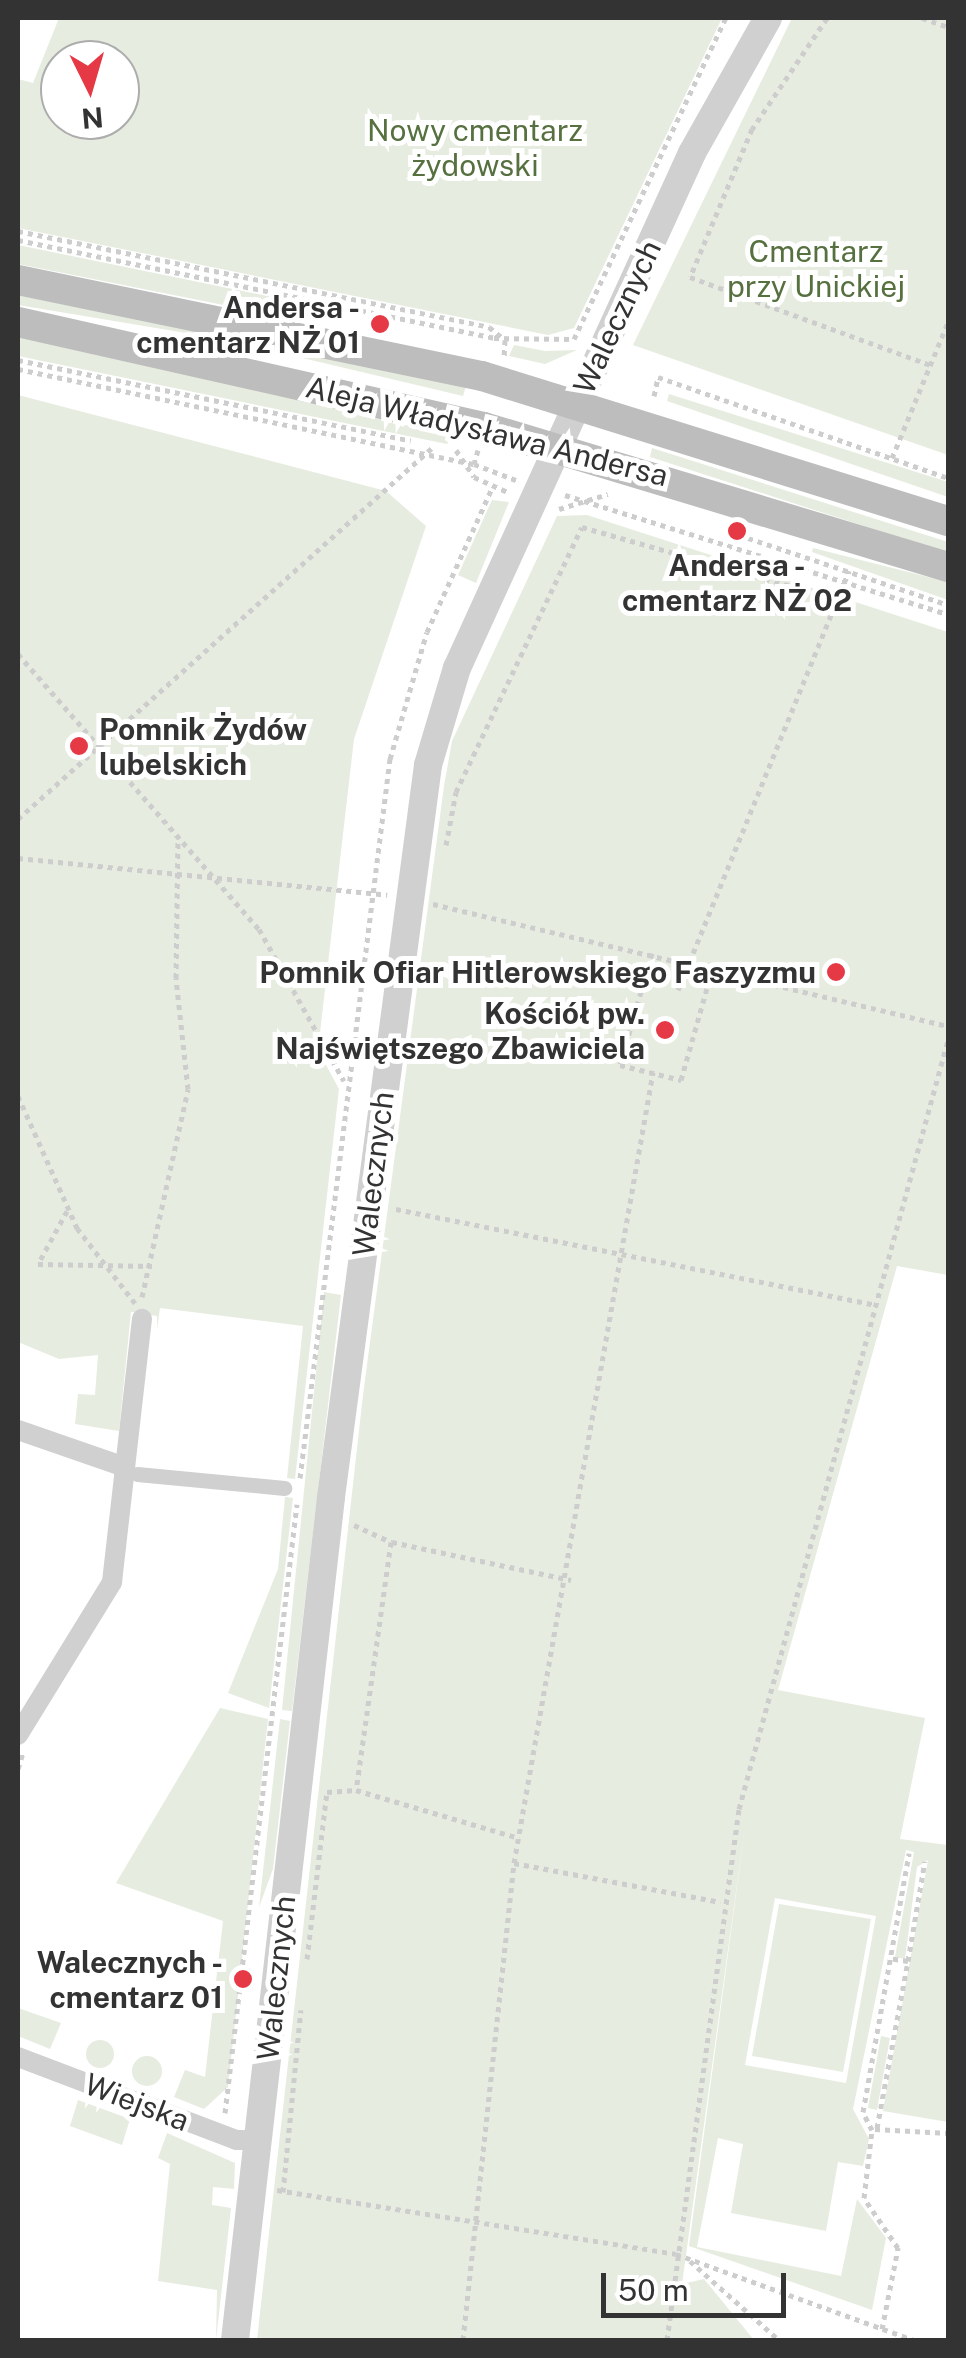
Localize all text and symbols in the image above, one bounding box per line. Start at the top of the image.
north arrow [40,40,140,140]
text: N [80,101,105,136]
park label: Nowy cmentarz żydowski [367,112,583,182]
park label: Cmentarz przy Unickiej [727,233,905,304]
street label: Walecznych [566,234,668,400]
place label: Andersa - cmentarz NŻ 01 [136,289,360,360]
marker: Andersa - cmentarz NŻ 01 [369,313,391,335]
street label: Aleja Władysława Andersa [302,368,672,494]
marker: Andersa - cmentarz NŻ 02 [726,520,748,542]
place label: Andersa - cmentarz NŻ 02 [622,547,852,618]
place label: Pomnik Żydów lubelskich [99,711,307,782]
marker: Pomnik Żydów lubelskich [68,735,90,757]
place label: Pomnik Ofiar Hitlerowskiego Faszyzmu [259,954,816,990]
marker: Pomnik Ofiar Hitlerowskiego Faszyzmu [825,961,847,983]
place label: Kościół pw. Najświętszego Zbawiciela [275,995,645,1066]
marker: Kościół pw. Najświętszego Zbawiciela [654,1019,676,1041]
street label: Walecznych [345,1090,401,1258]
street label: Walecznych [249,1894,303,2062]
place label: Walecznych - cmentarz 01 [35,1944,223,2014]
marker: Walecznych - cmentarz 01 [232,1968,254,1990]
street label: Wiejska [80,2066,194,2138]
scale bar [606,2253,791,2315]
text: 50 m [618,2272,689,2308]

